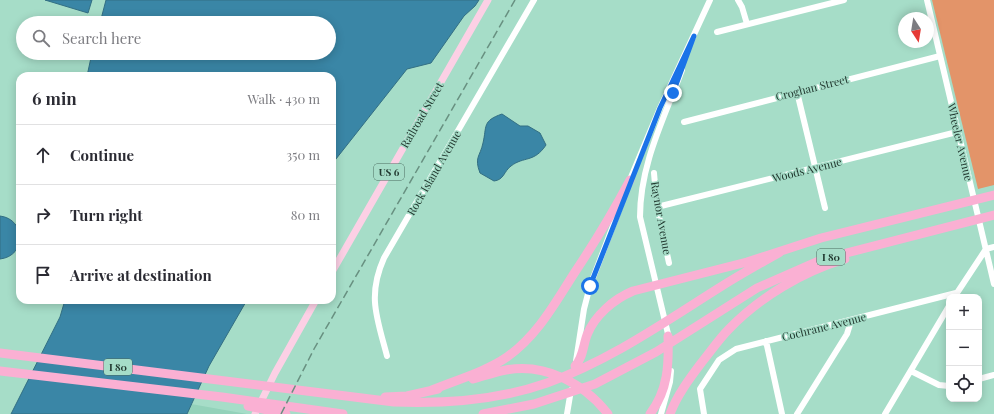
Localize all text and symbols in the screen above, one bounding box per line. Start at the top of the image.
north arrow [898,12,934,48]
search box [16,16,336,60]
icon: search [30,27,52,49]
text: Search here [62,28,141,48]
street label: Croghan Street [774,71,850,104]
street label: Railroad Street [397,79,447,150]
route end [664,84,682,102]
text: 6 min [32,87,77,109]
text: Walk · 430 m [247,90,320,107]
street label: Wheeler Avenue [944,101,977,183]
street label: Rock Island Avenue [403,127,464,218]
icon: ahead [32,144,54,166]
text: Continue [70,145,134,165]
text: 350 m [286,146,320,163]
street label: Woods Avenue [770,154,844,186]
road number: US 6 [374,164,404,180]
street label: Raynor Avenue [648,180,675,256]
icon: right [32,204,54,226]
text: Turn right [70,205,143,225]
text: 80 m [291,206,320,223]
road number: I 80 [817,249,845,265]
icon: arrive [32,264,54,286]
text: Arrive at destination [70,265,212,285]
route start [581,277,599,295]
map controls [946,294,982,402]
button: + [946,294,982,330]
street label: Cochrane Avenue [780,309,868,344]
button: − [946,330,982,366]
road number: I 80 [104,359,132,375]
button: locate [946,366,982,402]

